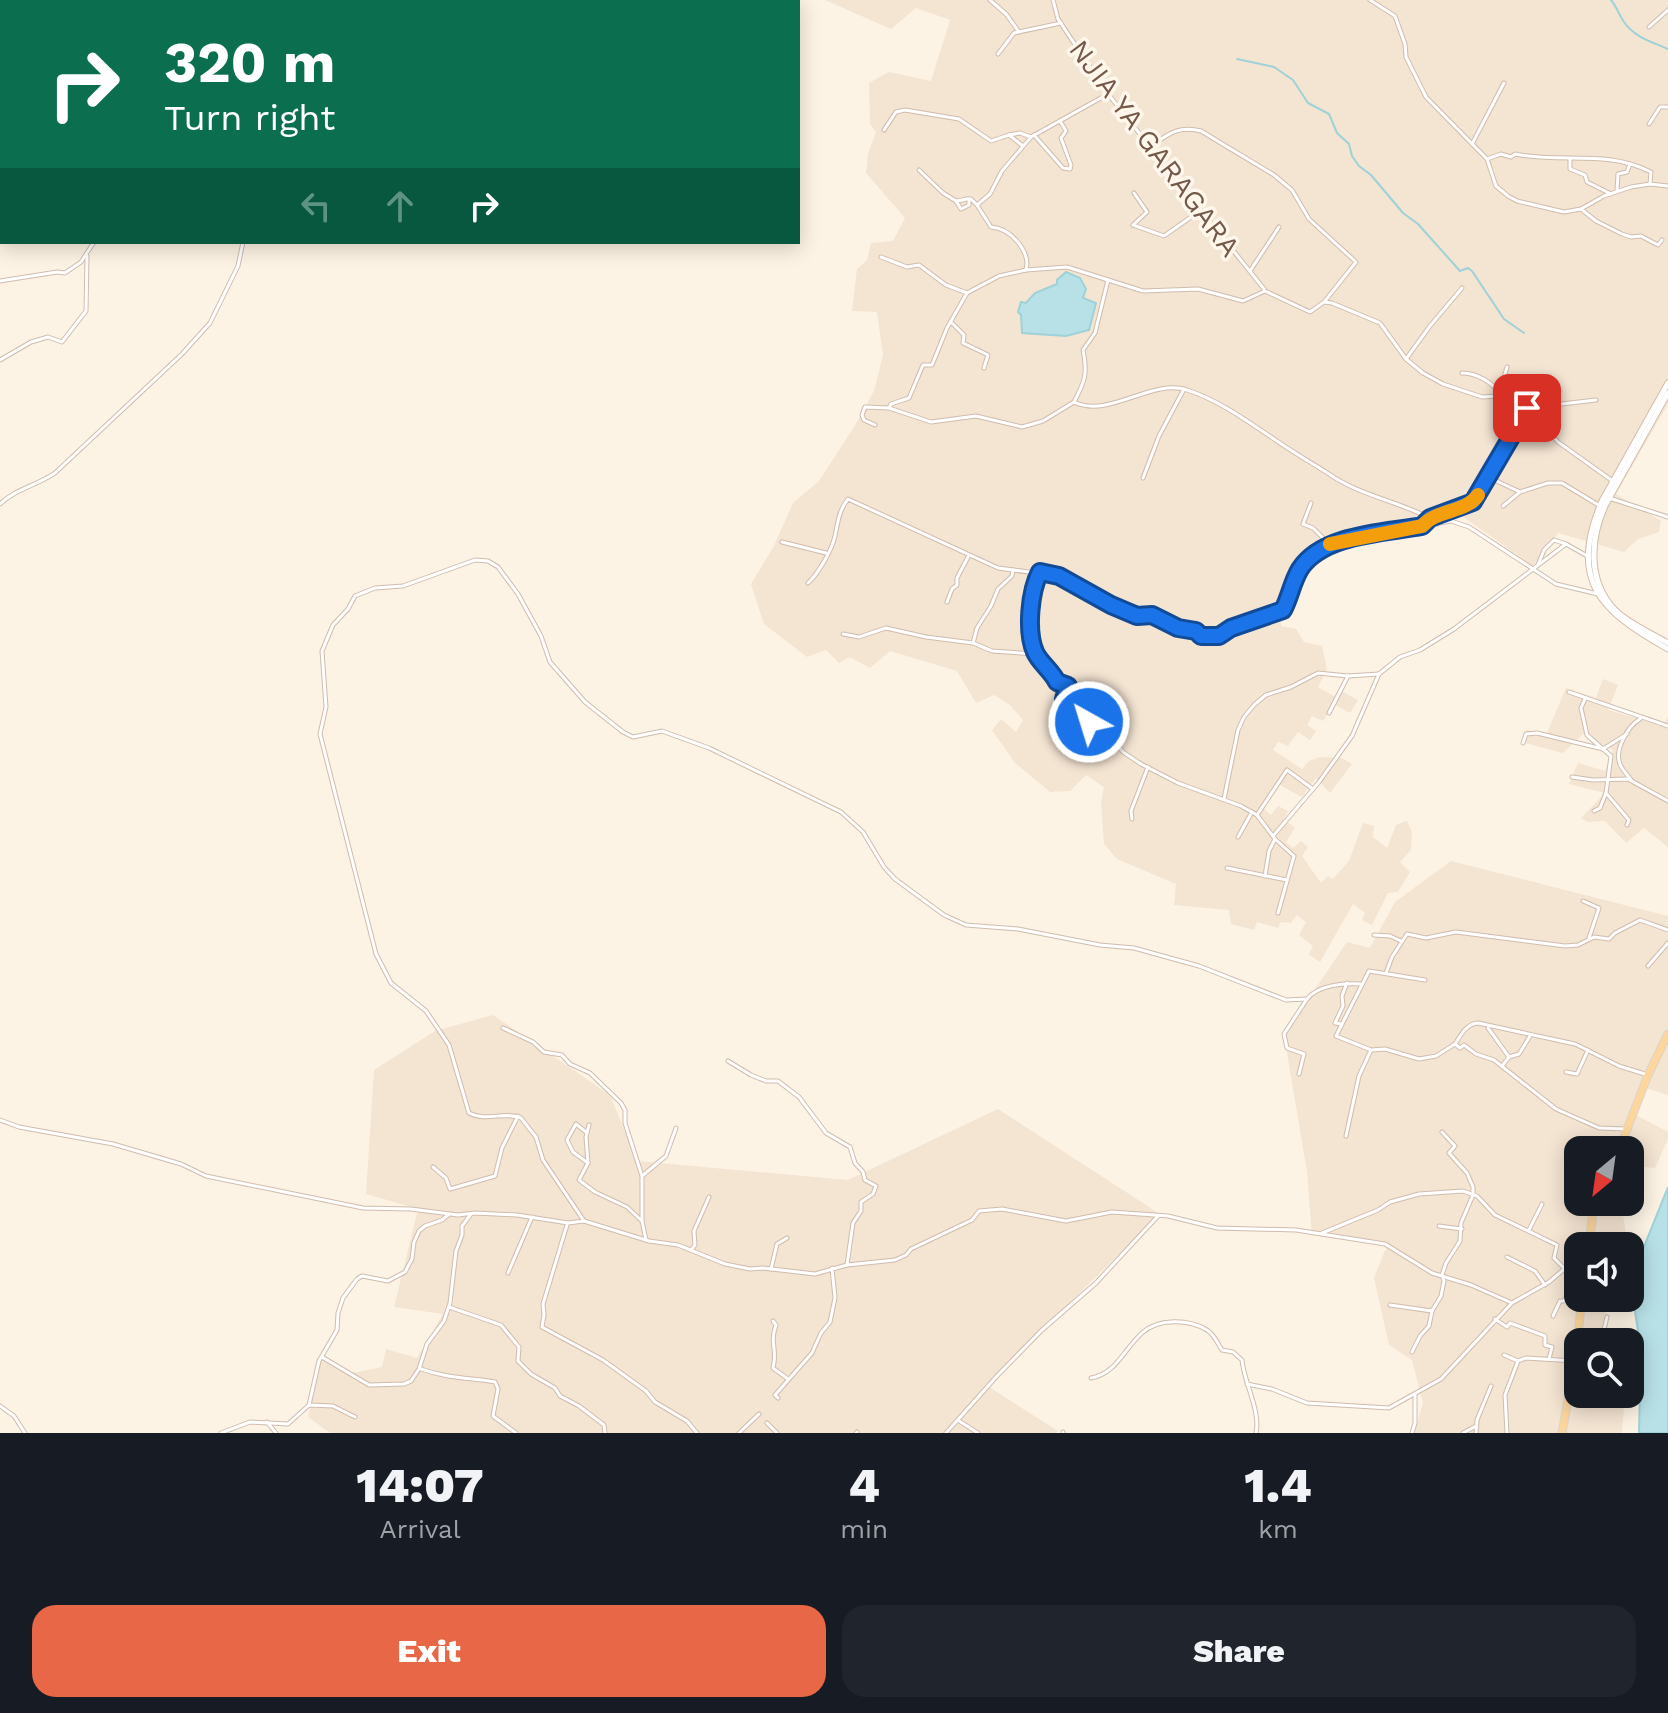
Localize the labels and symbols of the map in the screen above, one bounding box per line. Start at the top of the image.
street label: NJIA YA GARAGARA [1062,34,1247,263]
pin [1493,374,1561,442]
position arrow [1047,680,1131,764]
north arrow [1564,1136,1644,1216]

